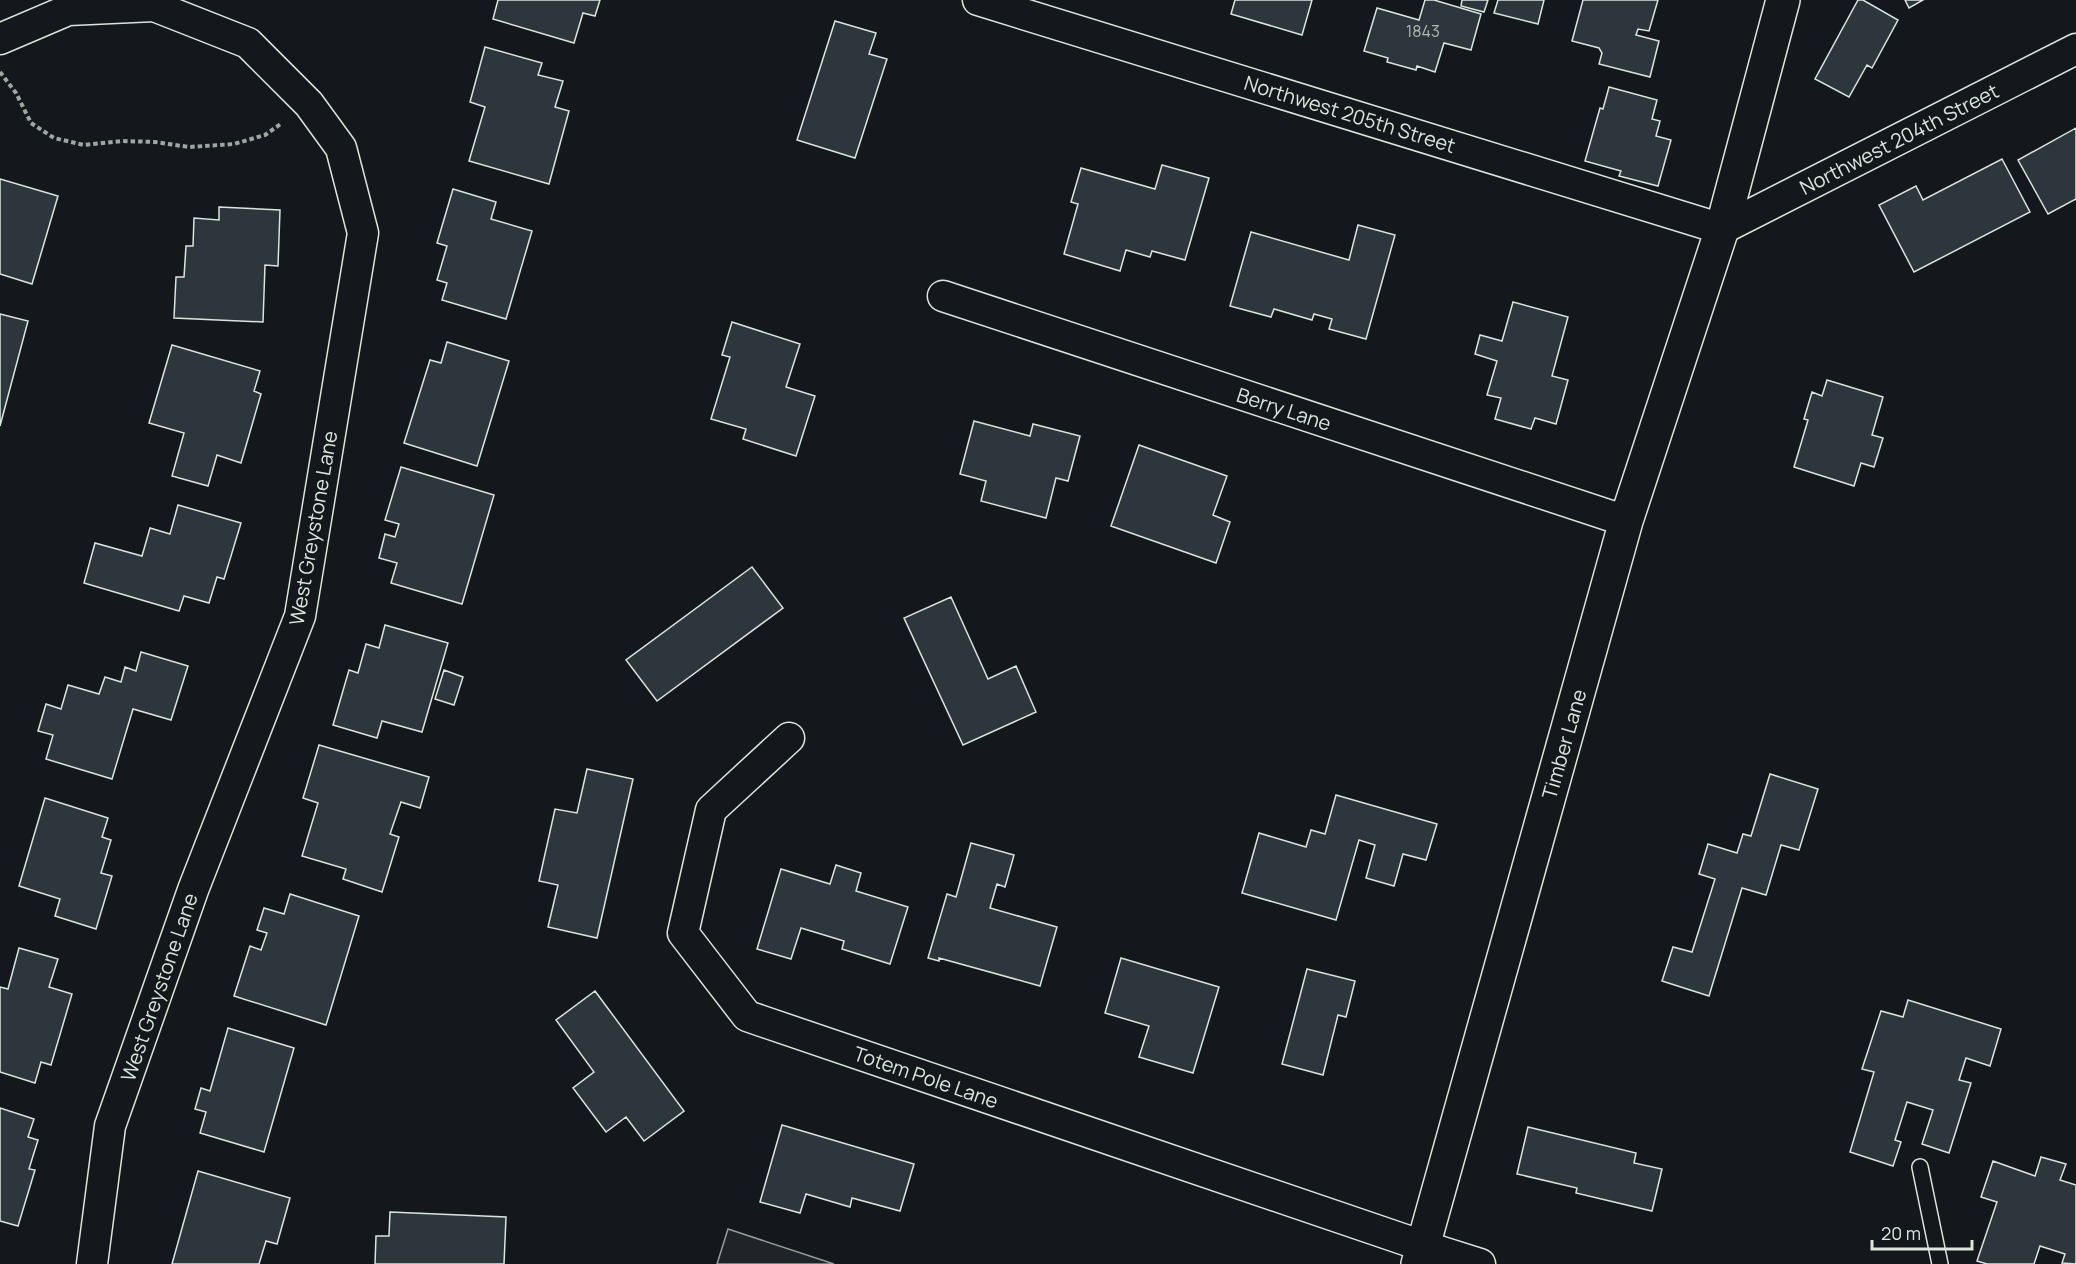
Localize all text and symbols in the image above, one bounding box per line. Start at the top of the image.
house number: 1843 [1406,20,1440,42]
street label: Northwest 205th Street [1241,69,1459,159]
street label: Northwest 204th Street [1795,77,2003,201]
street label: Berry Lane [1233,381,1335,437]
street label: West Greystone Lane [283,429,343,627]
street label: Timber Lane [1535,686,1593,802]
street label: West Greystone Lane [114,889,204,1085]
street label: Totem Pole Lane [850,1040,1002,1114]
scale bar [1872,1213,1972,1251]
text: 20 m [1881,1221,1921,1245]

